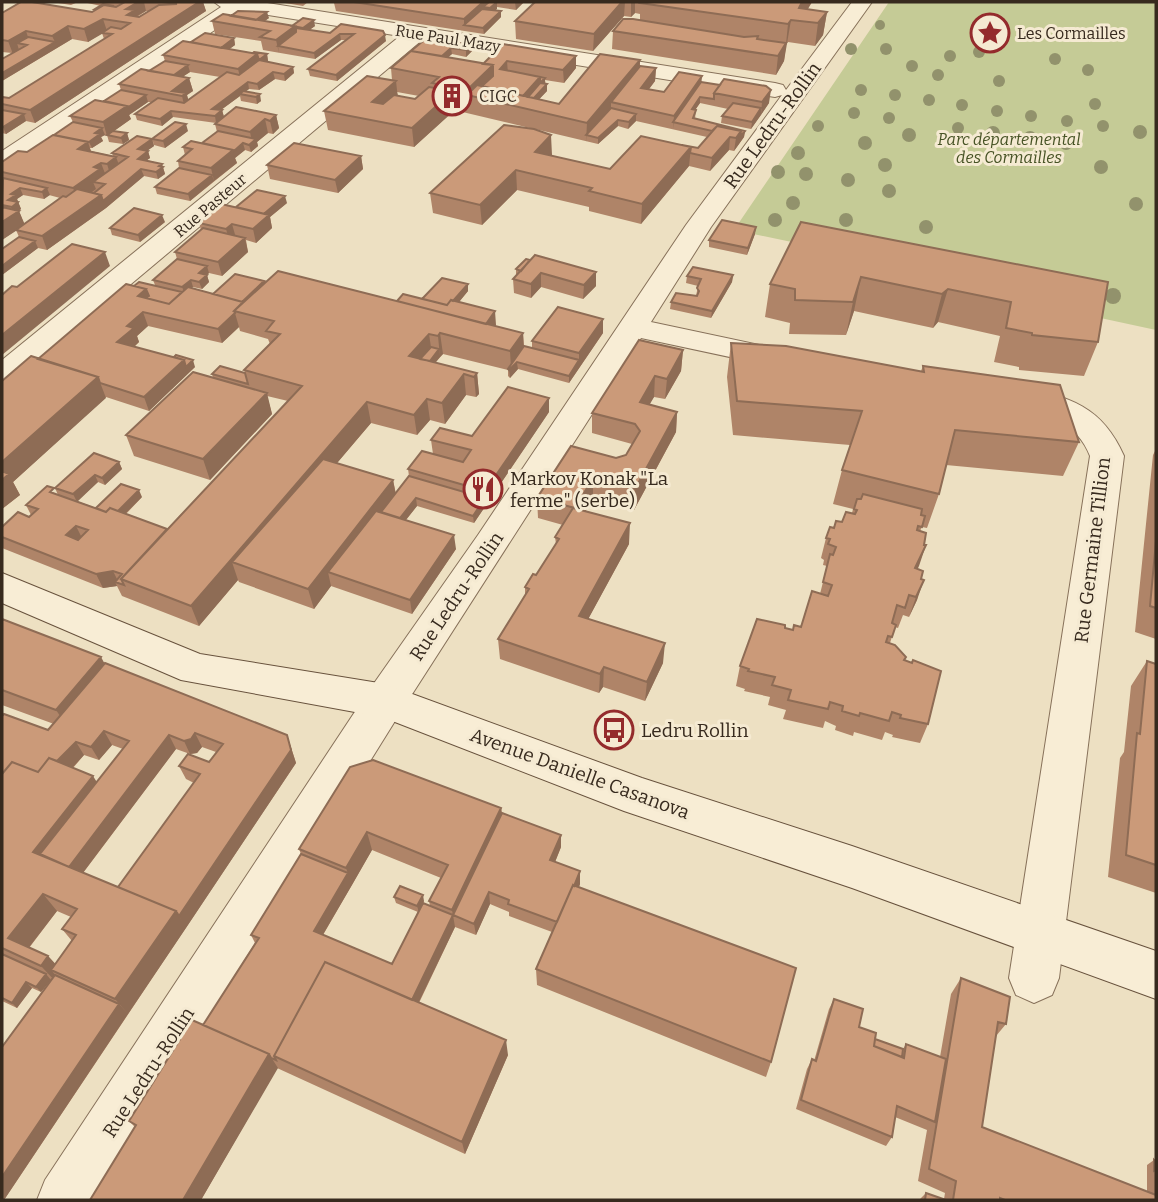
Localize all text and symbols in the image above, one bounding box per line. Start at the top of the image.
place icon: Les Cormailles [969,12,1011,54]
street label: Rue Paul Mazy [394,21,502,56]
place label: Les Cormailles [1017,24,1126,43]
street label: Rue Ledru-Rollin [719,58,826,193]
building icon: CIGC [431,75,473,117]
place label: CIGC [479,87,517,106]
park label: Parc départemental des Cormailles [938,130,1081,167]
street label: Rue Pasteur [170,170,251,241]
street label: Rue Germaine Tillion [1070,456,1115,644]
place label: Markov Konak "La ferme" (serbe) [510,467,669,512]
restaurant icon: Markov Konak "La ferme" (serbe) [462,468,504,510]
street label: Rue Ledru-Rollin [405,527,508,665]
bus stop icon: Ledru Rollin [593,709,635,751]
place label: Ledru Rollin [641,719,748,742]
street label: Avenue Danielle Casanova [467,723,693,824]
street label: Rue Ledru-Rollin [98,1003,199,1142]

